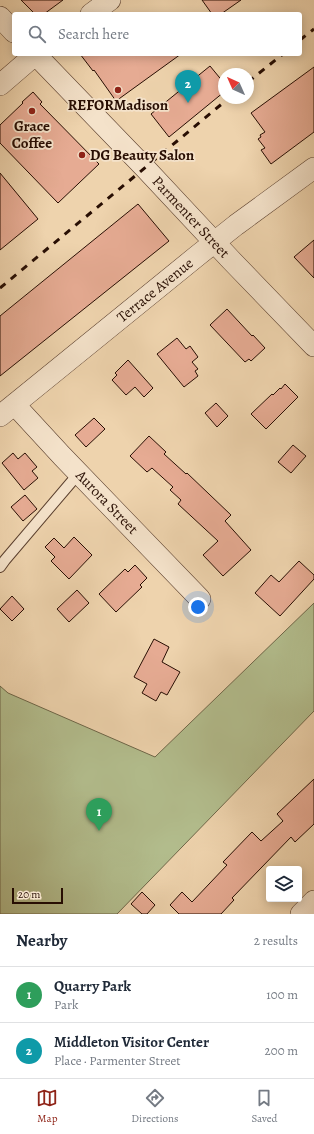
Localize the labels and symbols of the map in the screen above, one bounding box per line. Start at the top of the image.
north arrow [218,68,254,104]
pin: 2 [175,70,201,103]
marker: REFORMadison [113,85,123,95]
place label: REFORMadison [68,95,169,115]
marker: Grace Coffee [27,106,37,116]
place label: Grace Coffee [12,116,52,153]
place label: DG Beauty Salon [90,145,195,165]
marker: DG Beauty Salon [77,150,87,160]
street label: Parmenter Street [148,172,234,262]
street label: Terrace Avenue [113,253,198,327]
street label: Aurora Street [71,465,143,538]
your location [188,597,208,617]
pin: 1 [86,798,112,831]
scale bar [12,886,63,905]

